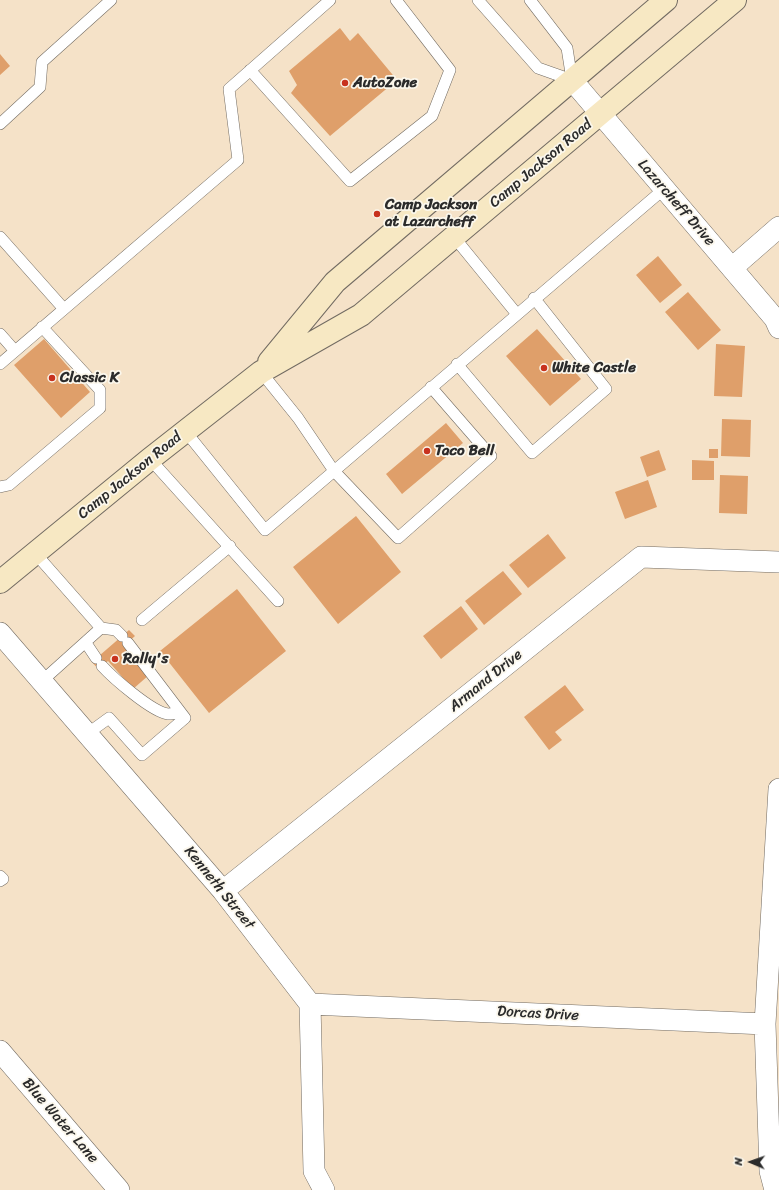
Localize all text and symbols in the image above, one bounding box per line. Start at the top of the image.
place label: AutoZone [353,74,417,92]
marker: AutoZone [340,78,350,88]
street label: Camp Jackson Road [486,116,596,212]
street label: Lazarcheff Drive [633,156,719,250]
place label: Camp Jackson at Lazarcheff [385,196,477,231]
marker: Camp Jackson at Lazarcheff [372,209,382,219]
place label: White Castle [552,359,636,377]
marker: White Castle [539,363,549,373]
place label: Classic K [60,369,119,387]
marker: Classic K [47,373,57,383]
street label: Camp Jackson Road [75,429,185,523]
place label: Taco Bell [435,442,494,460]
marker: Taco Bell [422,446,432,456]
street label: Armand Drive [446,646,526,716]
place label: Rally's [123,650,168,668]
marker: Rally's [110,654,120,664]
street label: Kenneth Street [180,843,258,933]
street label: Dorcas Drive [497,1003,579,1025]
street label: Blue Water Lane [18,1075,102,1167]
north arrow [731,1142,771,1182]
text: N [729,1157,748,1166]

